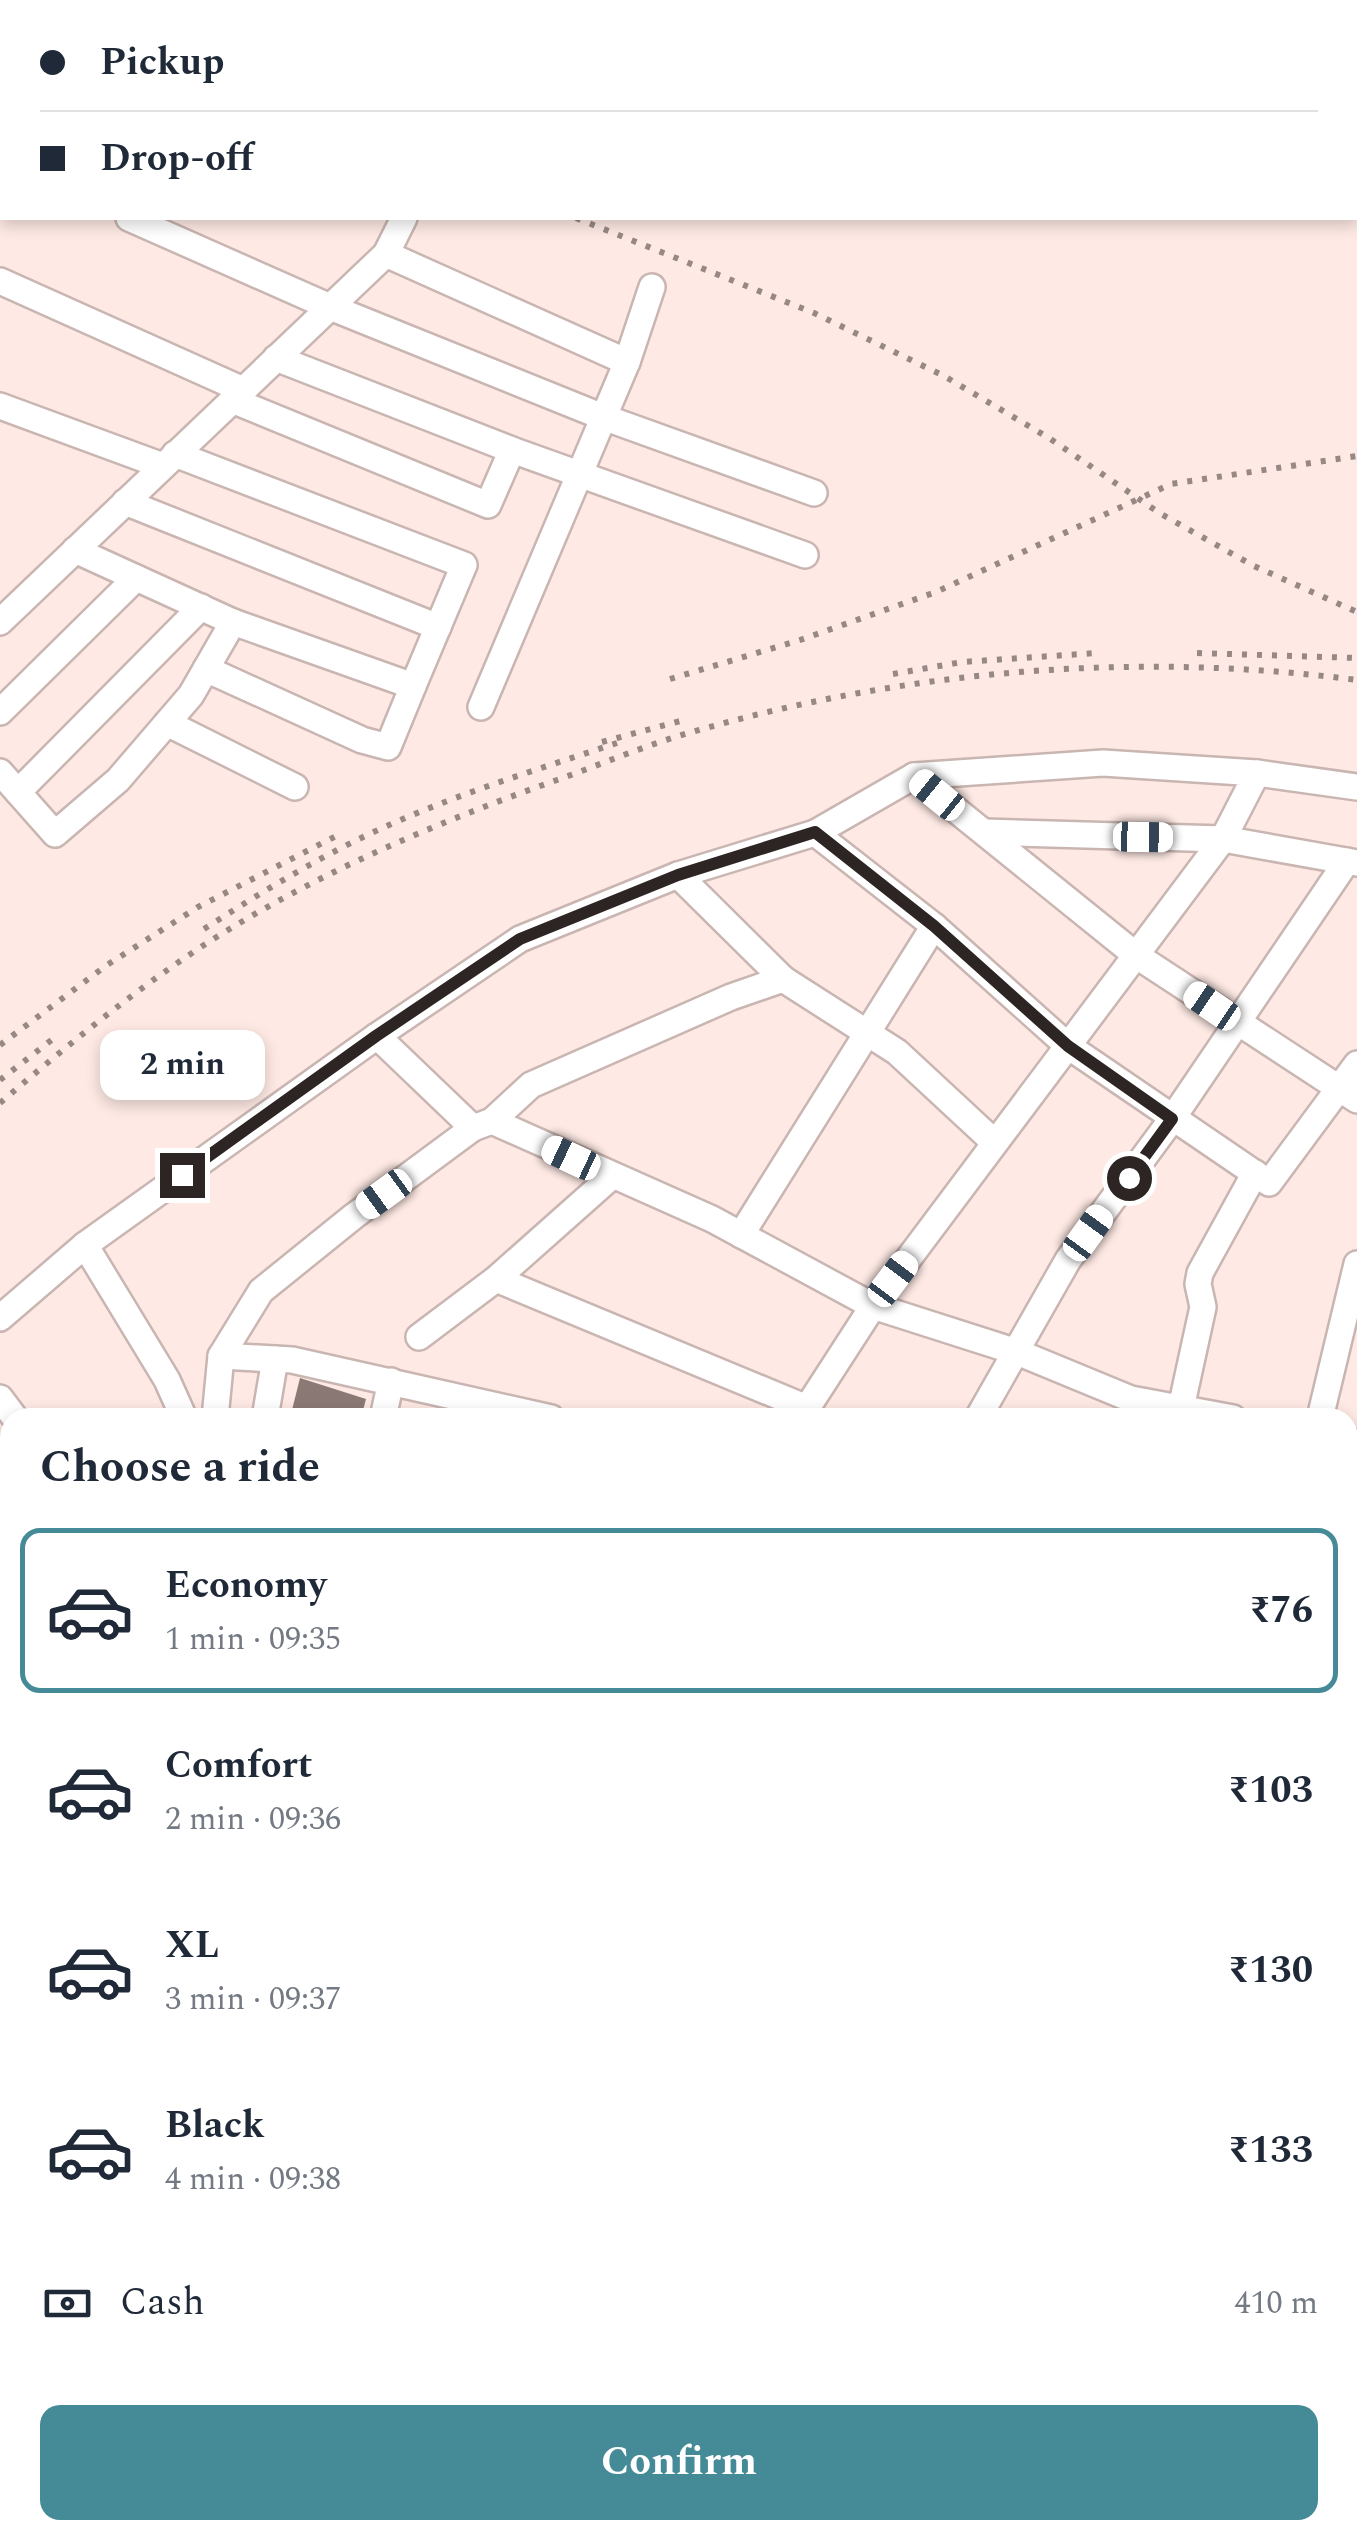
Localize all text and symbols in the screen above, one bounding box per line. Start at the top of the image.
text: Pickup [100,34,224,92]
text: Drop-off [100,130,254,188]
car [904,764,970,826]
car [1113,821,1173,853]
car [1179,977,1245,1035]
callout: 2 min [100,1030,264,1100]
text: 2 min [140,1040,225,1089]
car [537,1132,605,1184]
route end [160,1153,205,1198]
route start [1107,1156,1152,1201]
car [351,1164,417,1224]
car [1058,1200,1118,1266]
car [863,1246,923,1312]
text: Choose a ride [40,1433,320,1502]
text: Economy [165,1557,326,1615]
icon: car [45,1566,135,1656]
text: ₹76 [1249,1582,1313,1640]
text: 1 min · 09:35 [165,1615,341,1664]
text: Comfort [165,1737,312,1795]
icon: car [45,1746,135,1836]
text: ₹103 [1228,1762,1313,1820]
text: 2 min · 09:36 [165,1795,341,1844]
text: XL [165,1917,219,1975]
icon: car [45,1926,135,2016]
text: ₹130 [1228,1942,1313,2000]
text: 3 min · 09:37 [165,1975,341,2024]
text: Black [165,2097,265,2155]
icon: car [45,2106,135,2196]
text: ₹133 [1228,2122,1313,2180]
text: 4 min · 09:38 [165,2155,341,2204]
text: Cash [120,2274,205,2332]
icon: cash [40,2276,95,2331]
text: 410 m [1234,2279,1318,2328]
button: Confirm [40,2405,1318,2520]

